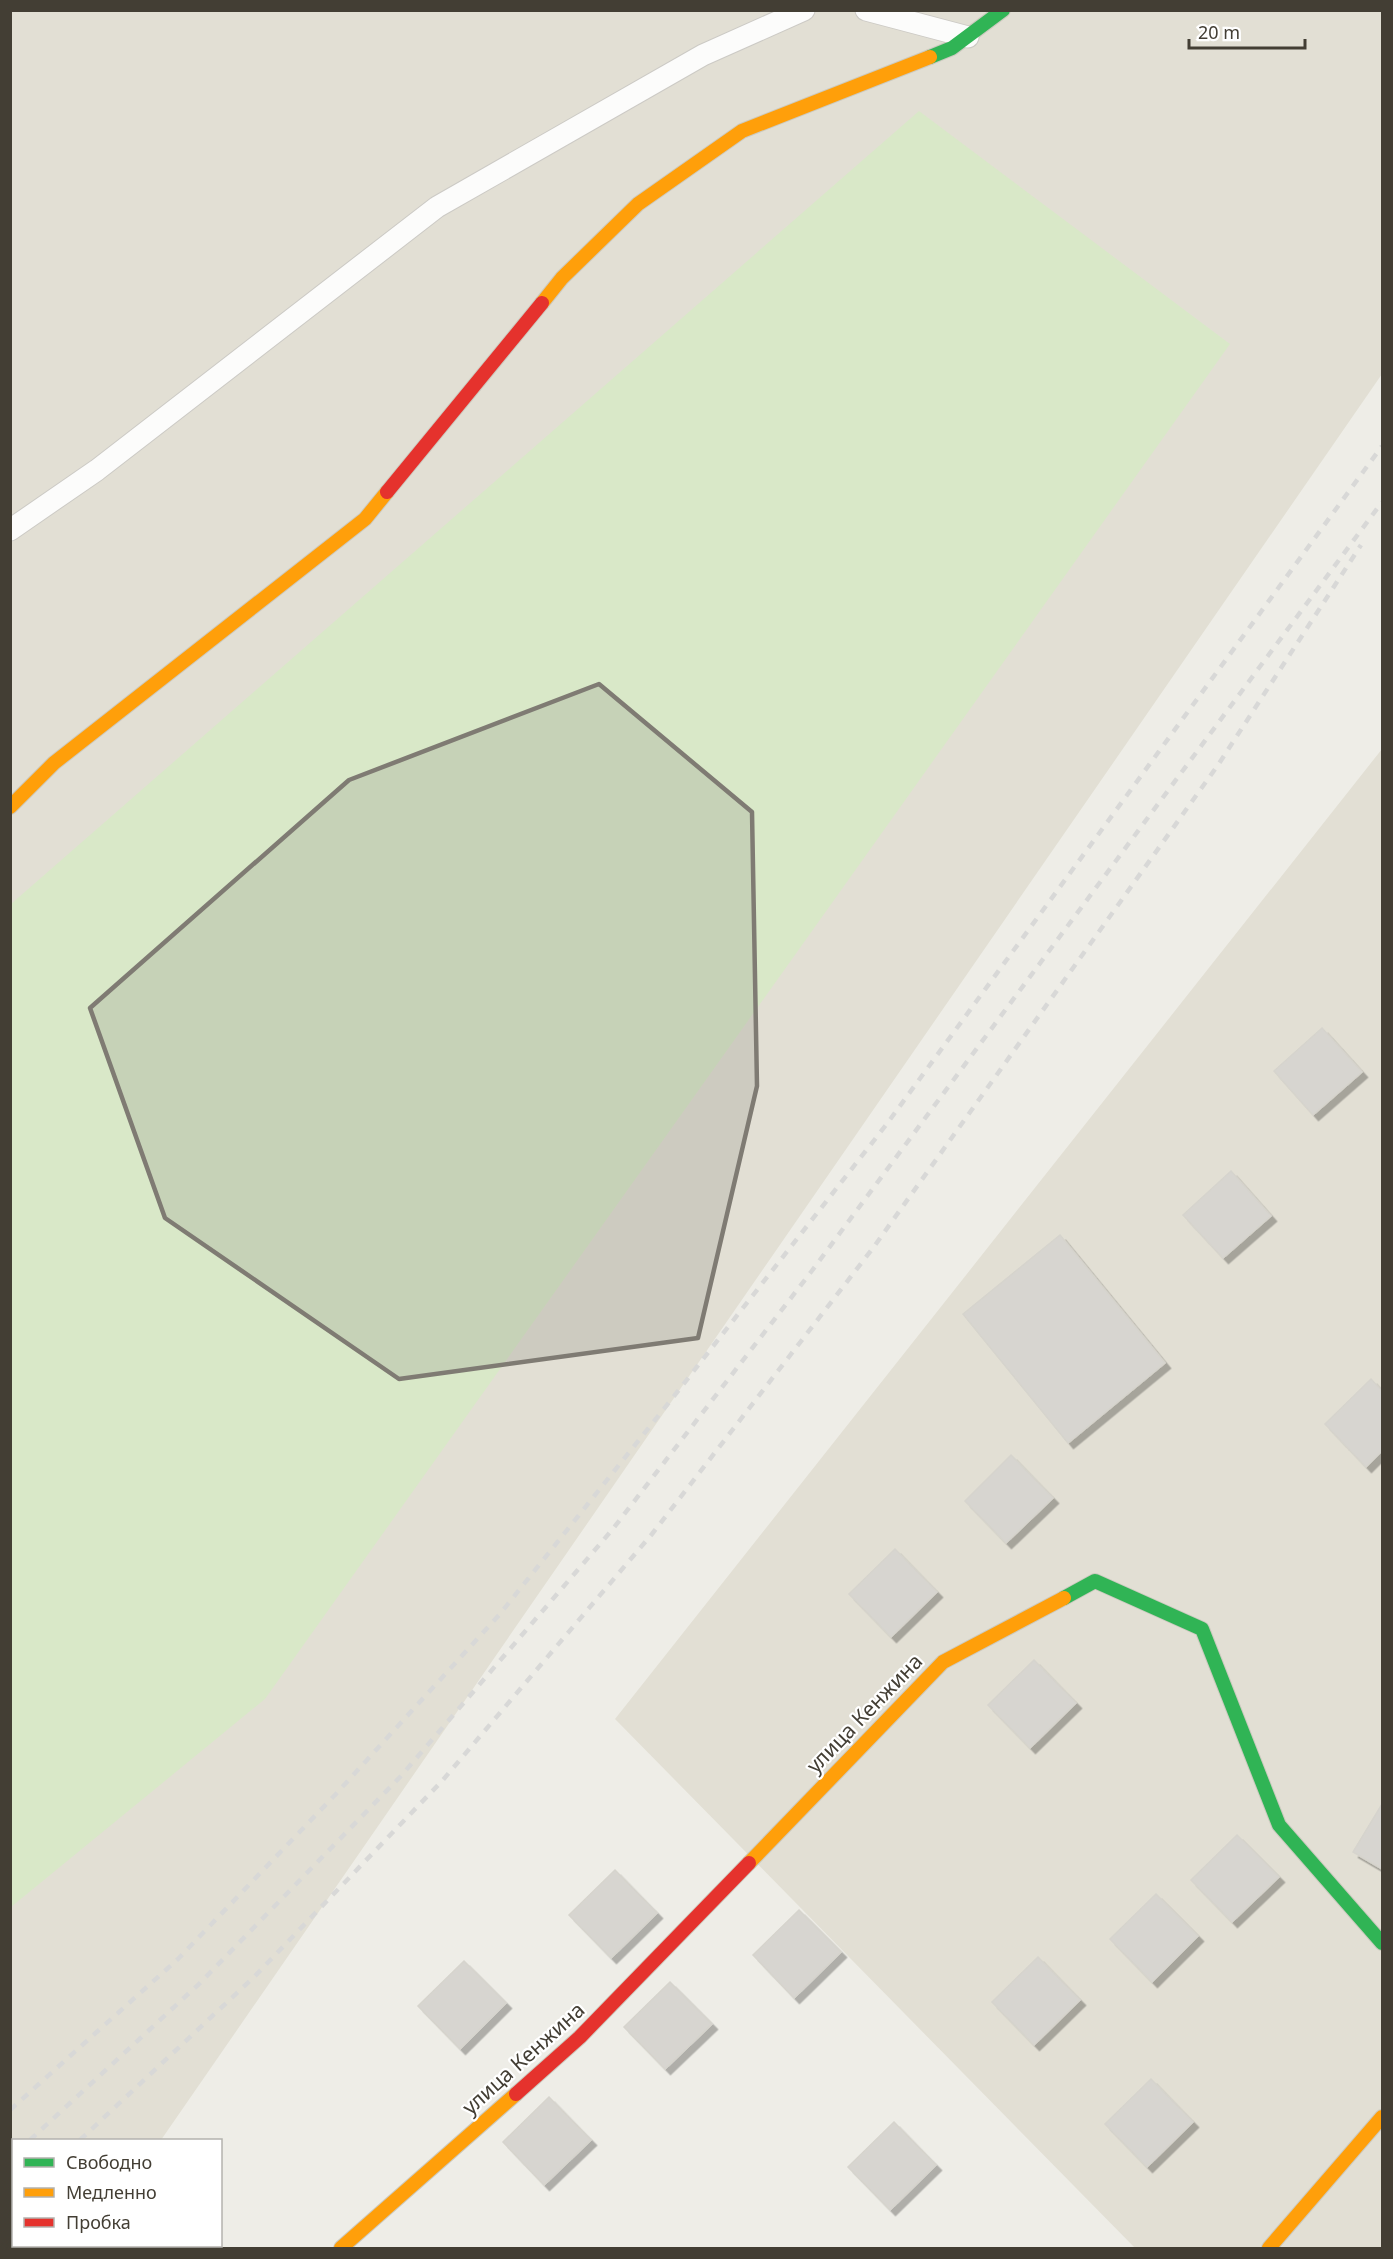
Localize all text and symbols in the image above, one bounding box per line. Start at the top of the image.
scale bar [1189,12,1304,50]
text: 20 m [1198,20,1240,44]
street label: улица Кенжина [800,1647,928,1779]
street label: улица Кенжина [456,1995,590,2121]
legend [12,2139,222,2247]
text: Свободно [66,2150,152,2174]
text: Медленно [66,2180,157,2204]
text: Пробка [66,2210,131,2234]

